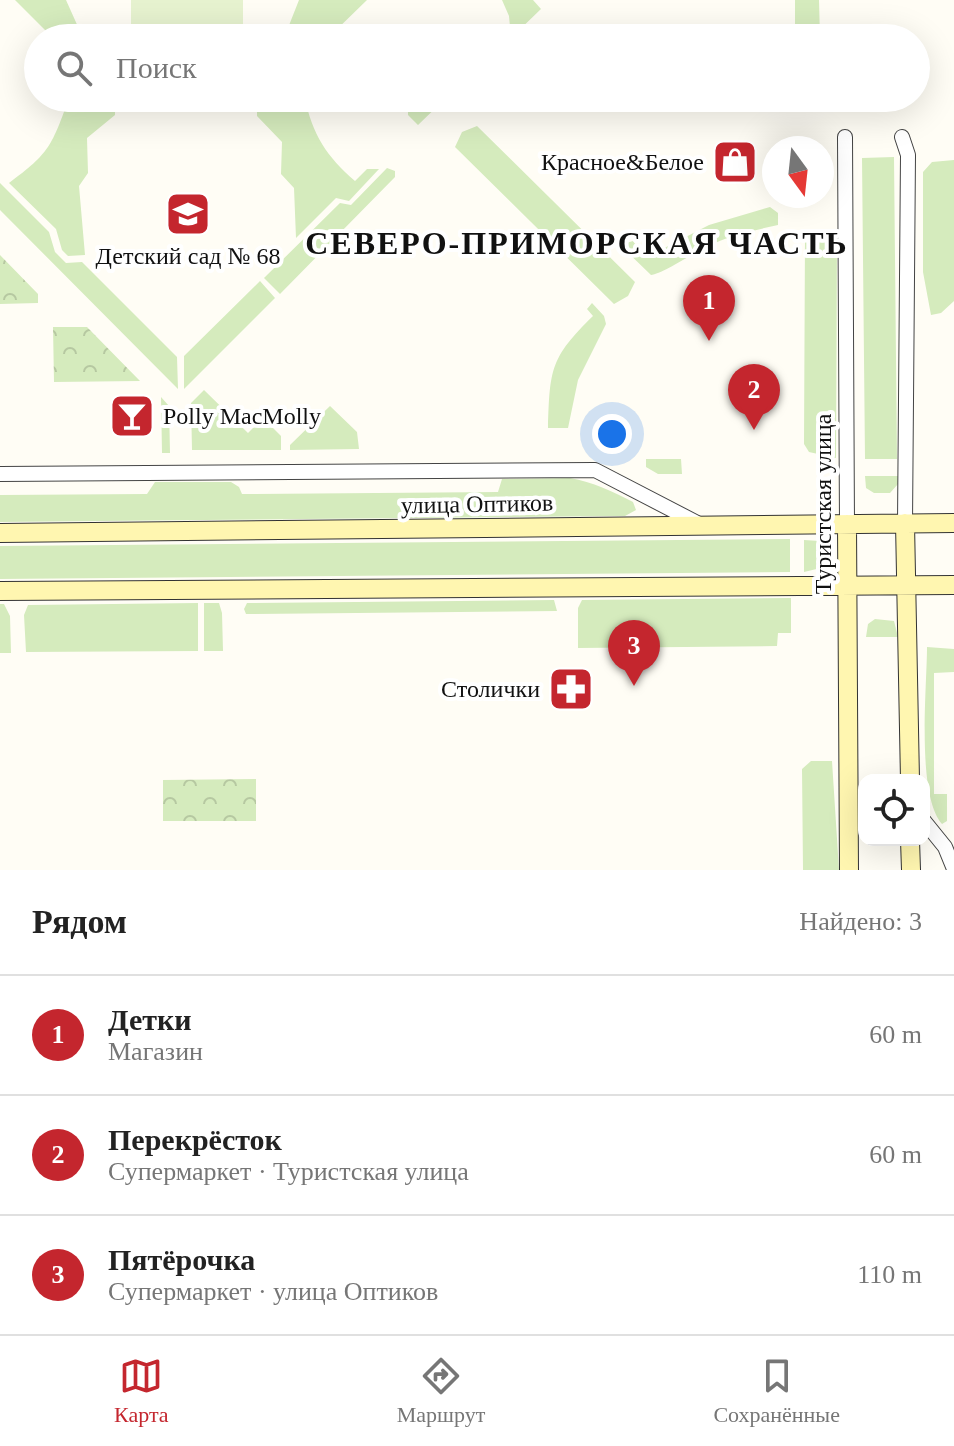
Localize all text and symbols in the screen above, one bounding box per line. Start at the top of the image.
search box [24,24,930,112]
icon: search [52,46,96,90]
text: Поиск [116,51,197,84]
north arrow [762,136,834,208]
shop icon: Красное&Белое [711,138,759,186]
place label: Красное&Белое [541,149,704,175]
school or university icon: Детский сад № 68 [164,190,212,238]
district label: СЕВЕРО-ПРИМОРСКАЯ ЧАСТЬ [305,225,849,261]
place label: Детский сад № 68 [96,243,280,269]
pin: 1 [683,275,735,341]
pin: 2 [728,364,780,430]
bar icon: Polly MacMolly [108,392,156,440]
place label: Polly MacMolly [163,403,321,429]
street label: Туристская улица [810,413,836,594]
your location [592,414,632,454]
street label: улица Оптиков [401,490,553,518]
pin: 3 [608,620,660,686]
pharmacy icon: Столички [547,665,595,713]
place label: Столички [441,676,540,702]
map controls [858,774,930,846]
button: locate [858,774,930,846]
text: Рядом [32,903,127,940]
text: Найдено: 3 [799,907,922,936]
text: Детки [108,1003,192,1036]
text: 1 [52,1020,65,1049]
text: 60 m [869,1020,922,1049]
text: Магазин [108,1037,203,1066]
text: Перекрёсток [108,1123,282,1156]
text: 2 [52,1140,65,1169]
text: 60 m [869,1140,922,1169]
text: Супермаркет · Туристская улица [108,1157,469,1186]
text: Пятёрочка [108,1243,255,1276]
text: 3 [52,1260,65,1289]
text: 110 m [857,1260,922,1289]
text: Супермаркет · улица Оптиков [108,1277,438,1306]
tab: Карта [114,1354,169,1428]
tab: Маршрут [397,1354,485,1428]
tab: Сохранённые [713,1354,840,1428]

